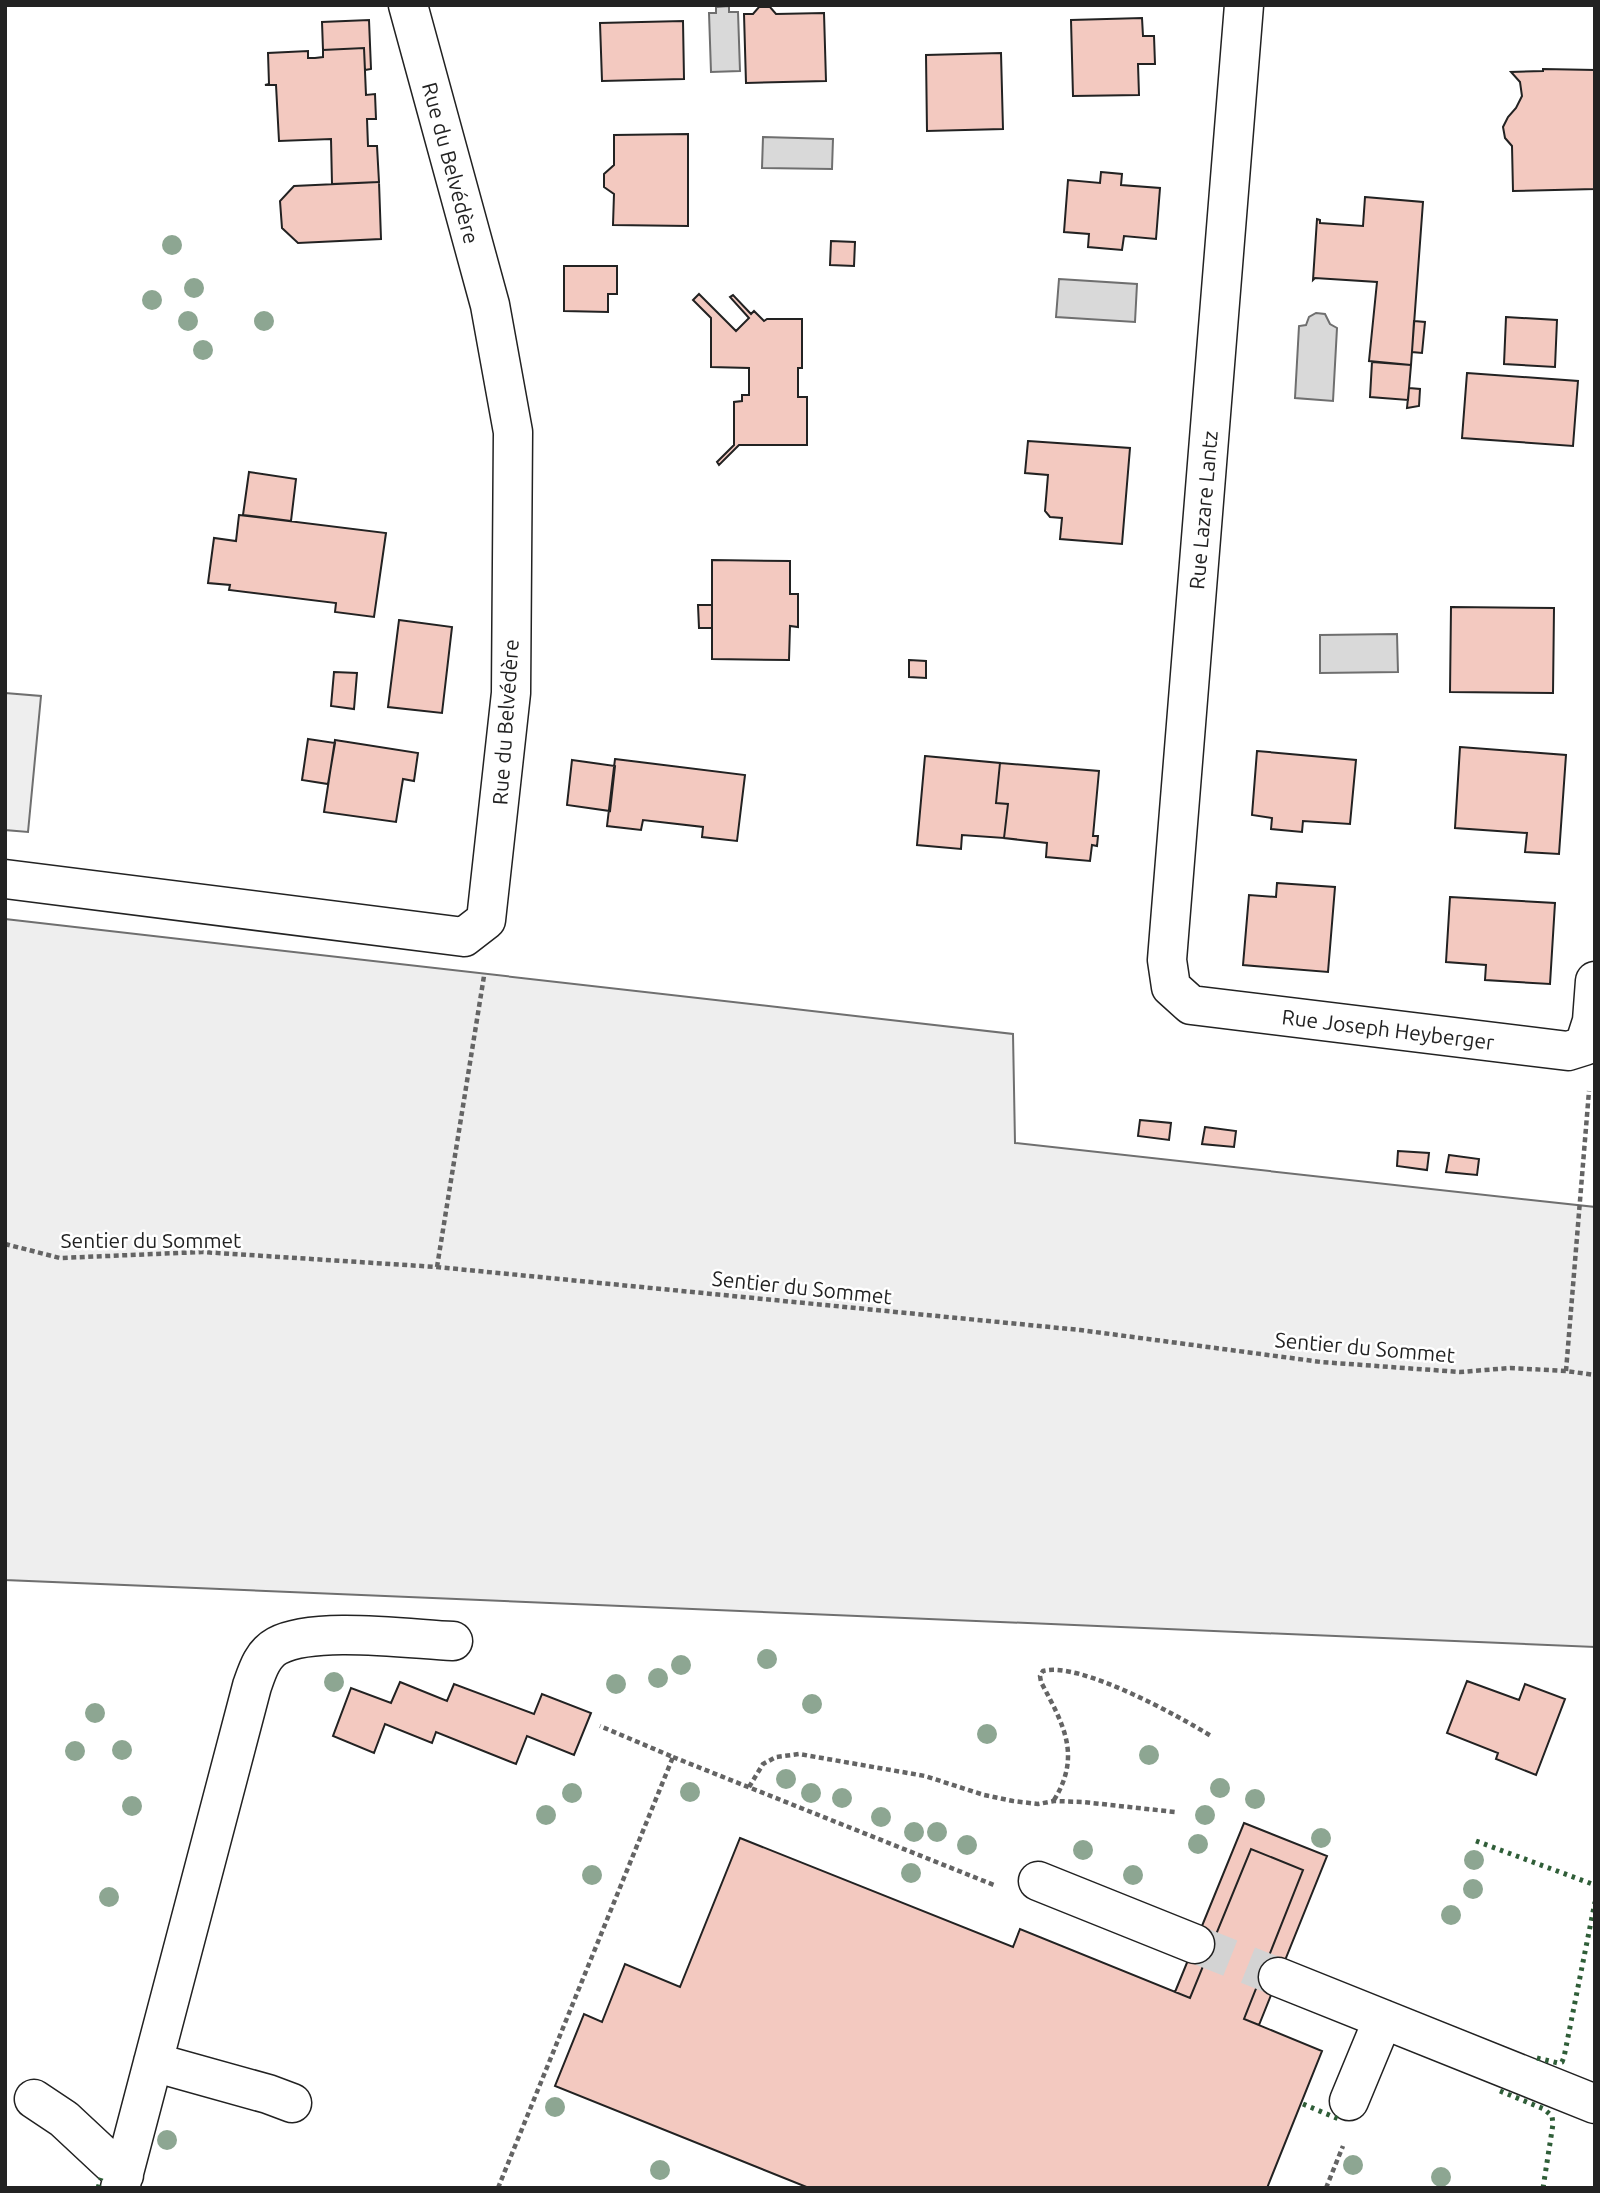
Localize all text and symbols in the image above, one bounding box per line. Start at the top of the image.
street label: Rue du Belvédère [418,80,484,246]
street label: Rue Lazare Lantz [1184,430,1222,590]
street label: Rue du Belvédère [487,638,523,806]
street label: Rue Joseph Heyberger [1280,1004,1496,1054]
street label: Sentier du Sommet [61,1228,241,1252]
street label: Sentier du Sommet [711,1266,893,1308]
street label: Sentier du Sommet [1274,1327,1456,1367]

